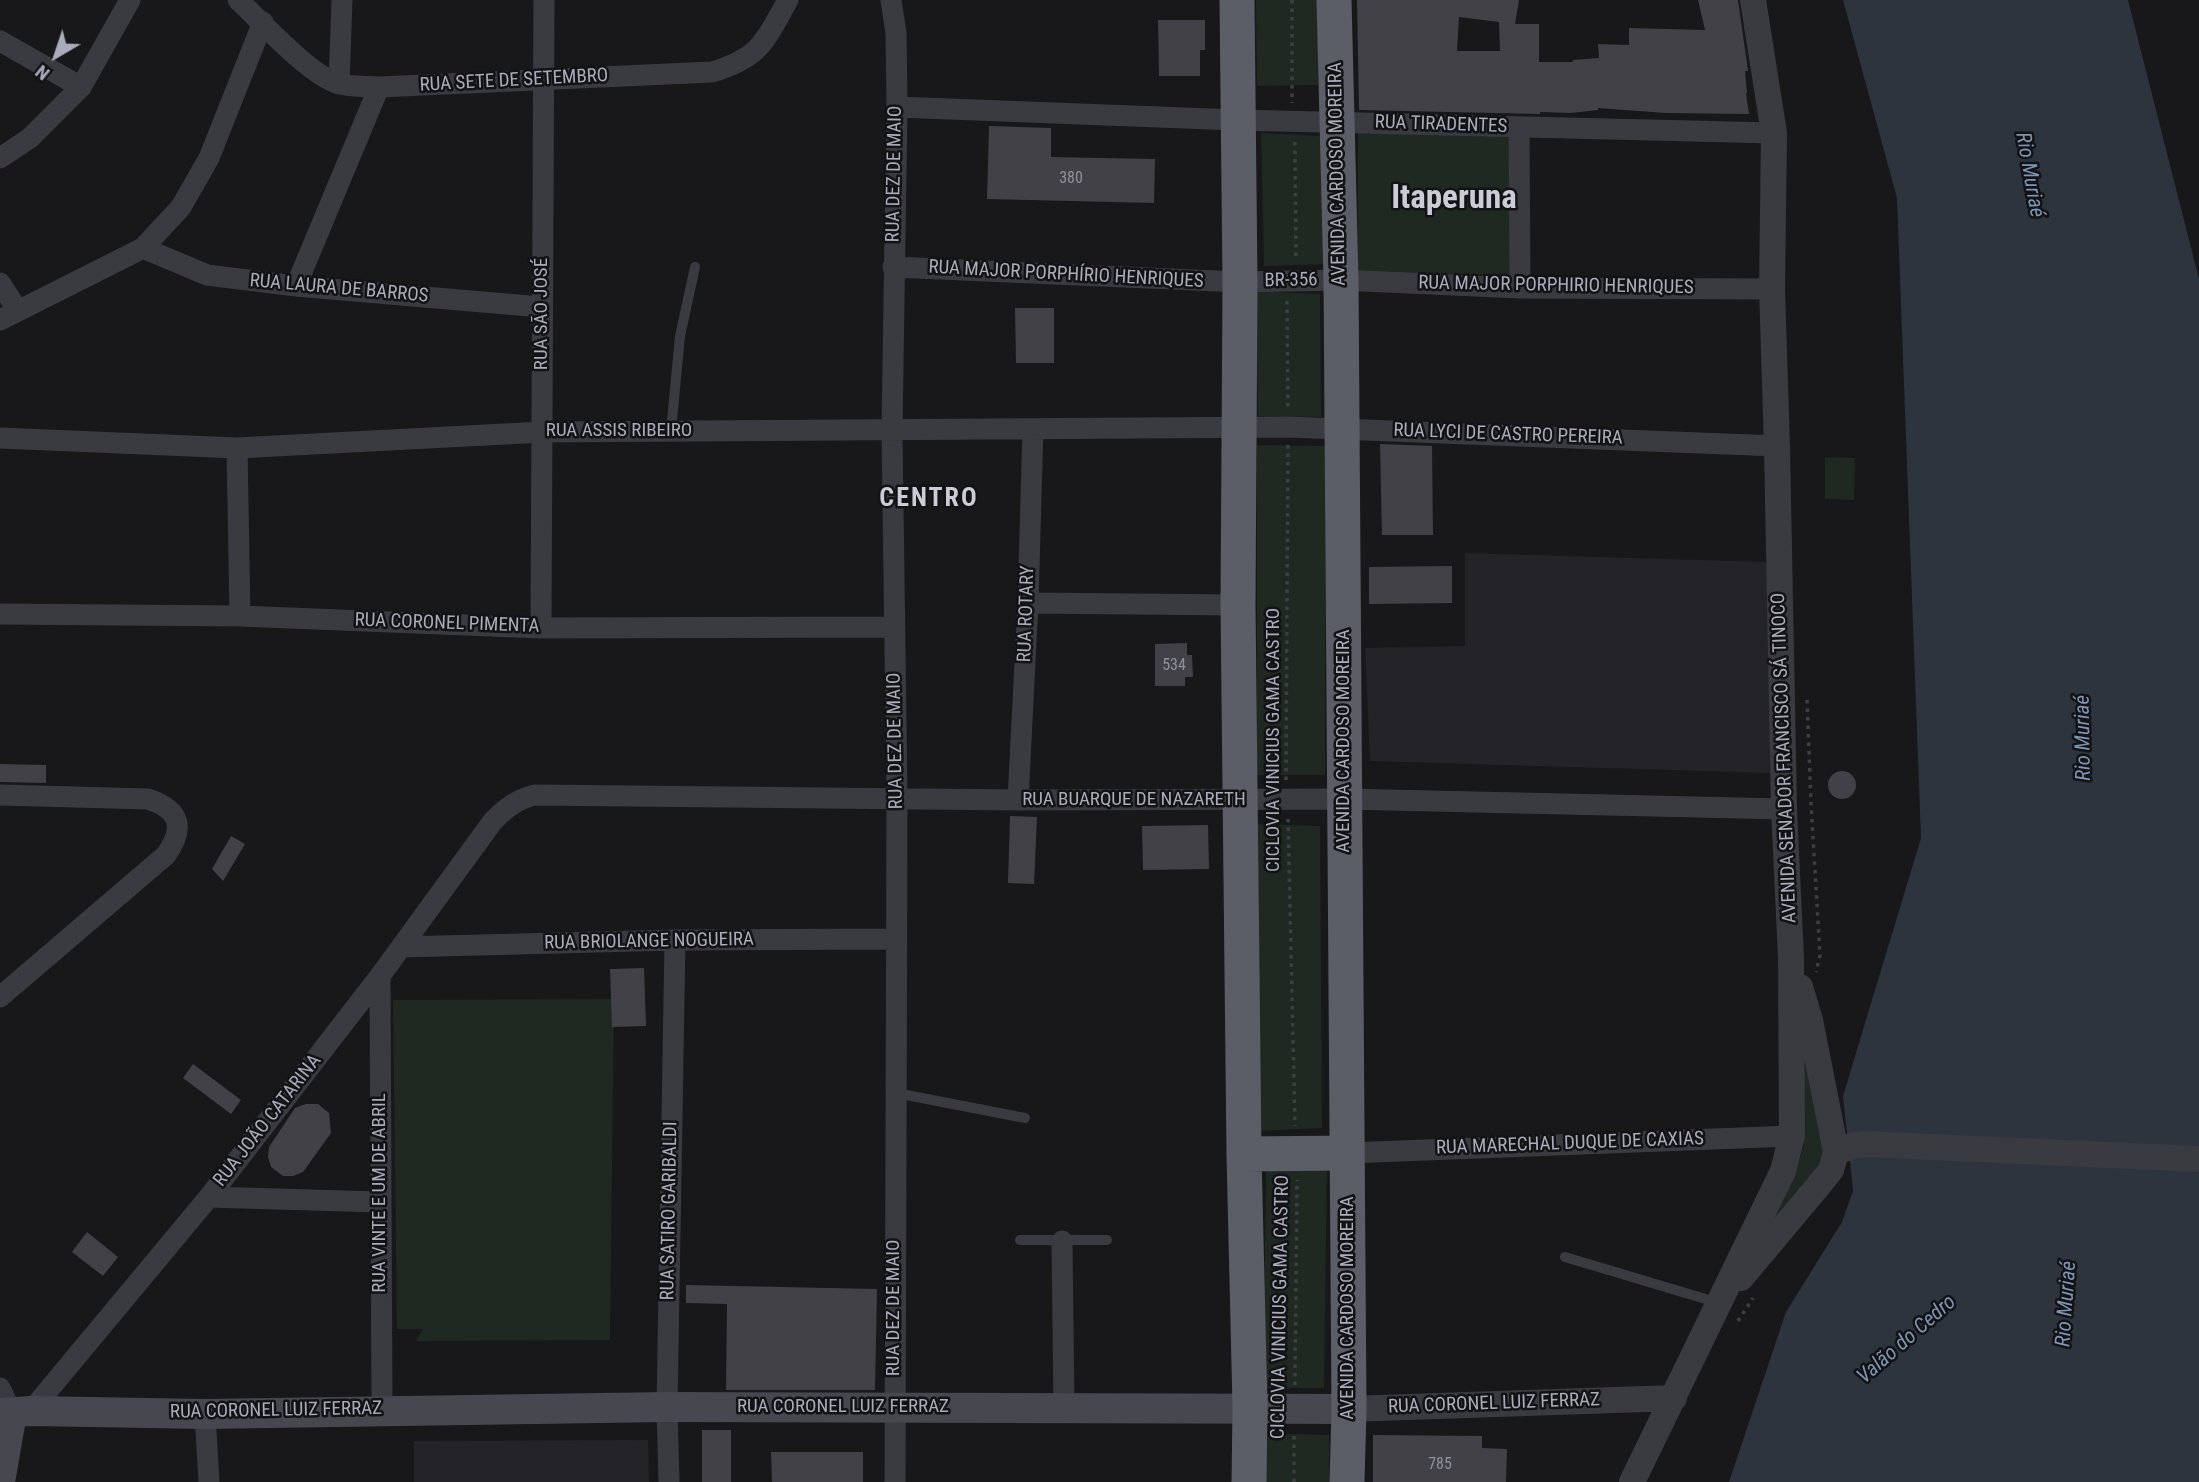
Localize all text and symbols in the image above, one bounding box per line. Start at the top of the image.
north arrow [21,21,91,91]
text: N [31,60,54,85]
street label: AVENIDA CARDOSO MOREIRA [1325,62,1351,286]
street label: RUA SETE DE SETEMBRO [419,65,609,97]
street label: RUA DEZ DE MAIO [882,105,908,243]
street label: RUA TIRADENTES [1374,111,1508,139]
water label: Rio Muriaé [2009,131,2049,219]
house number: 380 [1059,169,1083,189]
district label: Itaperuna [1391,180,1517,220]
street label: RUA MAJOR PORPHÍRIO HENRIQUES [928,256,1204,294]
street label: RUA SÃO JOSÉ [531,258,553,370]
street label: BR-356 [1264,269,1318,293]
street label: RUA LAURA DE BARROS [249,270,429,308]
street label: RUA MAJOR PORPHIRIO HENRIQUES [1418,272,1694,300]
street label: RUA ASSIS RIBEIRO [546,420,692,442]
street label: RUA LYCI DE CASTRO PEREIRA [1393,420,1623,450]
district label: CENTRO [880,483,978,515]
street label: RUA ROTARY [1014,565,1040,663]
street label: AVENIDA SENADOR FRANCISCO SÁ TINOCO [1768,592,1802,924]
street label: CICLOVIA VINICIUS GAMA CASTRO [1263,608,1285,872]
street label: RUA CORONEL PIMENTA [354,609,540,639]
street label: AVENIDA CARDOSO MOREIRA [1333,629,1355,853]
house number: 534 [1162,656,1186,676]
street label: RUA DEZ DE MAIO [883,672,909,810]
water label: Rio Muriaé [2071,695,2097,781]
street label: RUA BUARQUE DE NAZARETH [1022,789,1246,811]
street label: RUA BRIOLANGE NOGUEIRA [544,929,754,955]
street label: RUA JOÃO CATARINA [209,1050,327,1192]
street label: RUA VINTE E UM DE ABRIL [369,1093,391,1293]
street label: RUA SATIRO GARIBALDI [657,1121,683,1301]
street label: RUA MARECHAL DUQUE DE CAXIAS [1436,1128,1704,1160]
street label: CICLOVIA VINICIUS GAMA CASTRO [1267,1175,1295,1439]
street label: AVENIDA CARDOSO MOREIRA [1337,1196,1359,1420]
street label: RUA DEZ DE MAIO [883,1240,905,1376]
water label: Rio Muriaé [2051,1260,2083,1348]
water label: Valão do Cedro [1852,1290,1962,1390]
street label: RUA CORONEL LUIZ FERRAZ [1388,1389,1600,1419]
street label: RUA CORONEL LUIZ FERRAZ [737,1396,949,1418]
street label: RUA CORONEL LUIZ FERRAZ [170,1398,382,1424]
house number: 785 [1428,1455,1452,1475]

